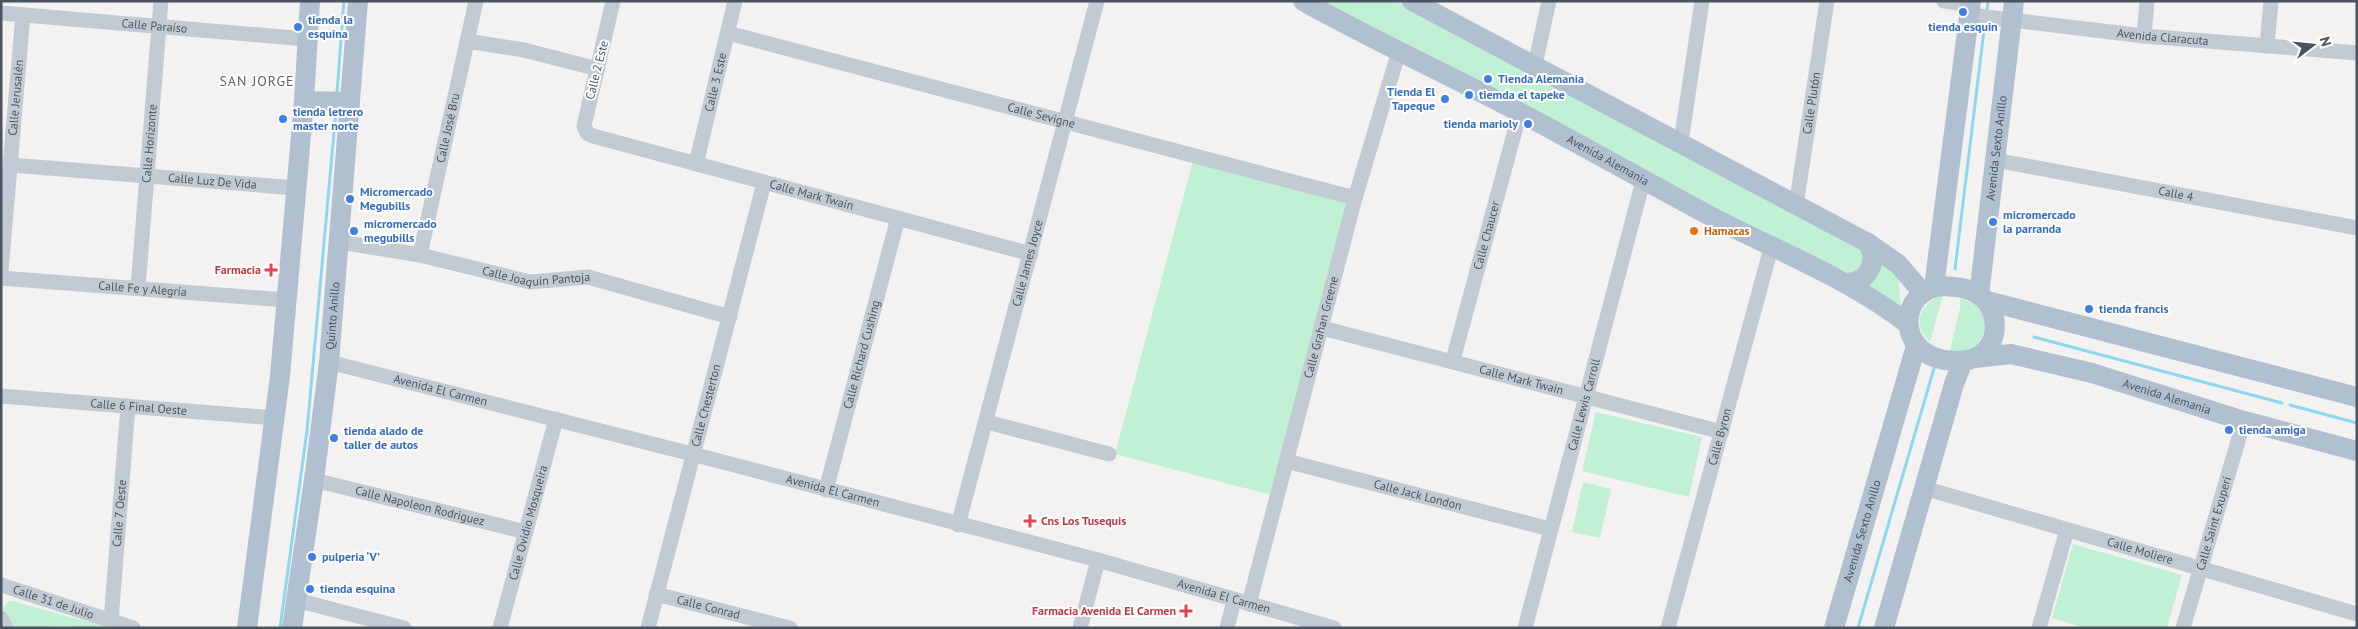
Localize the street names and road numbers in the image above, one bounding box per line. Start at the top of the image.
street label: Calle Paraíso [121,15,188,36]
street label: Avenida Claracuta [2116,25,2209,48]
street label: Calle 2 Este [582,39,611,101]
street label: Calle 3 Este [701,51,729,113]
street label: Calle Jerusalén [5,59,26,136]
street label: Calle Plutón [1799,71,1823,135]
street label: Calle José Bru [433,92,462,164]
street label: Avenida Sexto Anillo [1982,95,2010,201]
street label: Calle Sevigne [1006,99,1077,131]
street label: Calle Horizonte [138,103,160,183]
street label: Avenida Alemania [1564,131,1652,188]
street label: Calle Luz De Vida [167,170,257,192]
street label: Calle Mark Twain [768,176,855,213]
street label: Calle 4 [2157,183,2195,204]
street label: Calle Chaucer [1470,200,1503,271]
street label: Calle James Joyce [1008,218,1046,308]
street label: Calle Joaquin Pantoja [481,263,591,289]
street label: Calle Grahan Greene [1300,274,1341,380]
street label: Calle Fe y Alegría [98,278,187,299]
street label: Quinto Anillo [322,281,342,350]
street label: Calle Richard Cushing [840,298,883,411]
street label: Calle Lewis Carroll [1564,356,1603,452]
street label: Calle Mark Twain [1478,361,1565,397]
street label: Calle Chesterton [688,362,724,448]
street label: Avenida El Carmen [392,371,489,409]
street label: Avenida Alemania [2121,375,2213,417]
street label: Calle 6 Final Oeste [90,395,187,418]
street label: Calle Byron [1704,406,1734,467]
street label: Calle Ovidio Mosqueira [505,463,550,582]
street label: Avenida El Carmen [785,471,881,510]
street label: Calle Saint Exuperi [2192,474,2234,572]
street label: Calle Jack London [1372,476,1463,513]
street label: Avenida Sexto Anillo [1840,478,1884,584]
street label: Calle 7 Oeste [109,479,129,548]
street label: Calle Napoleon Rodriguez [354,482,486,529]
street label: Calle Moliere [2105,534,2175,567]
street label: Avenida El Carmen [1176,575,1272,616]
street label: Calle 31 de Julio [11,581,96,622]
street label: Calle Conrad [675,592,742,622]

